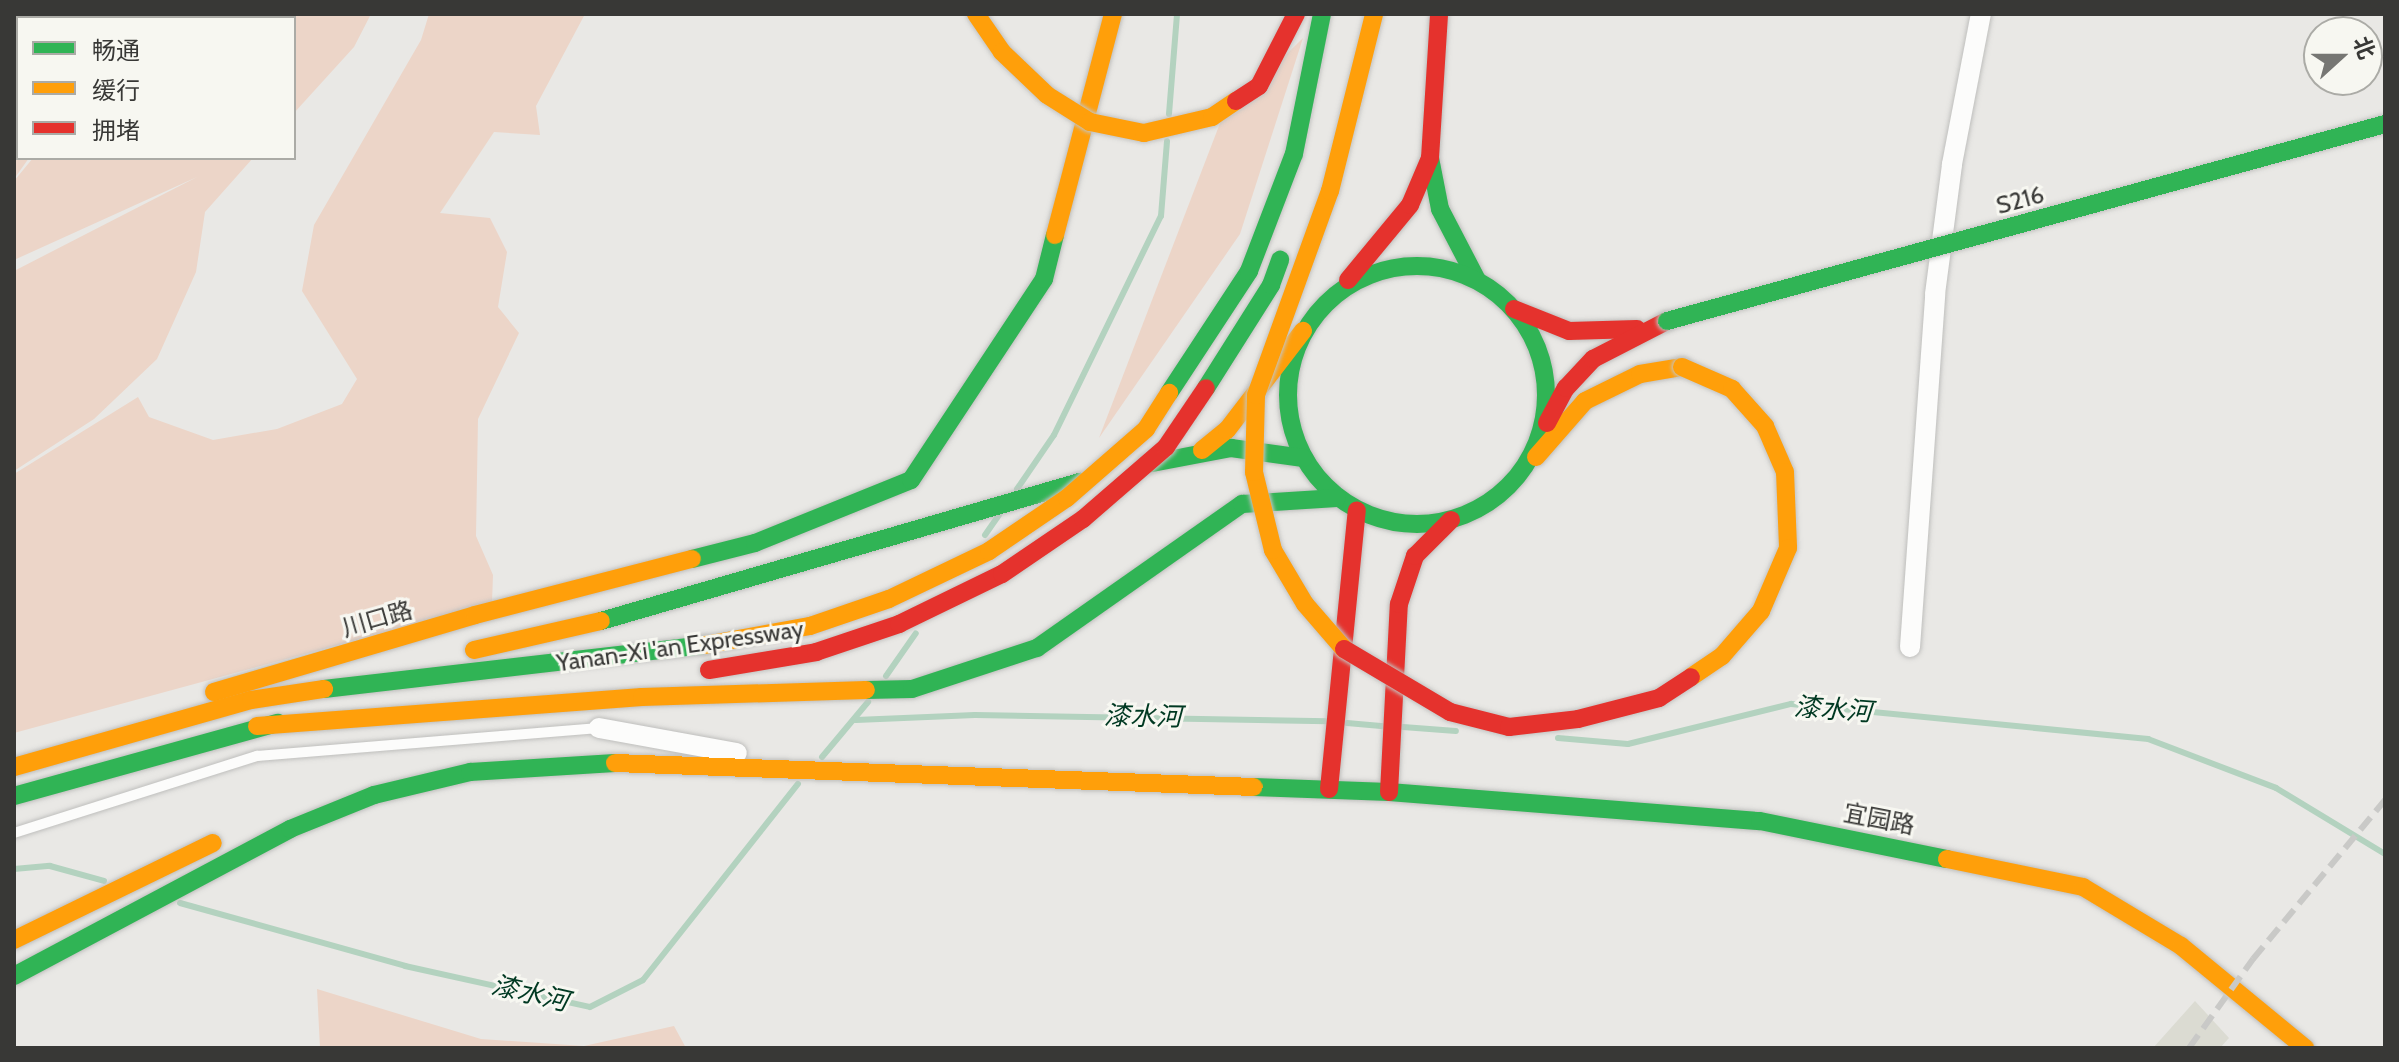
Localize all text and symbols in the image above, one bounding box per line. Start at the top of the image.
legend [16,16,296,160]
north arrow [2303,16,2383,96]
text: 北 [2347,33,2381,63]
text: 畅通 [92,36,140,65]
text: 缓行 [92,76,140,105]
text: 拥堵 [92,116,140,145]
street label: S216 [1993,180,2047,220]
street label: 川口路 [338,595,416,643]
street label: Yanan-Xi 'an Expressway [555,614,805,678]
water label: 漆水河 [1793,692,1873,728]
water label: 漆水河 [1104,701,1182,733]
street label: 宜园路 [1841,798,1917,840]
water label: 漆水河 [488,970,572,1018]

